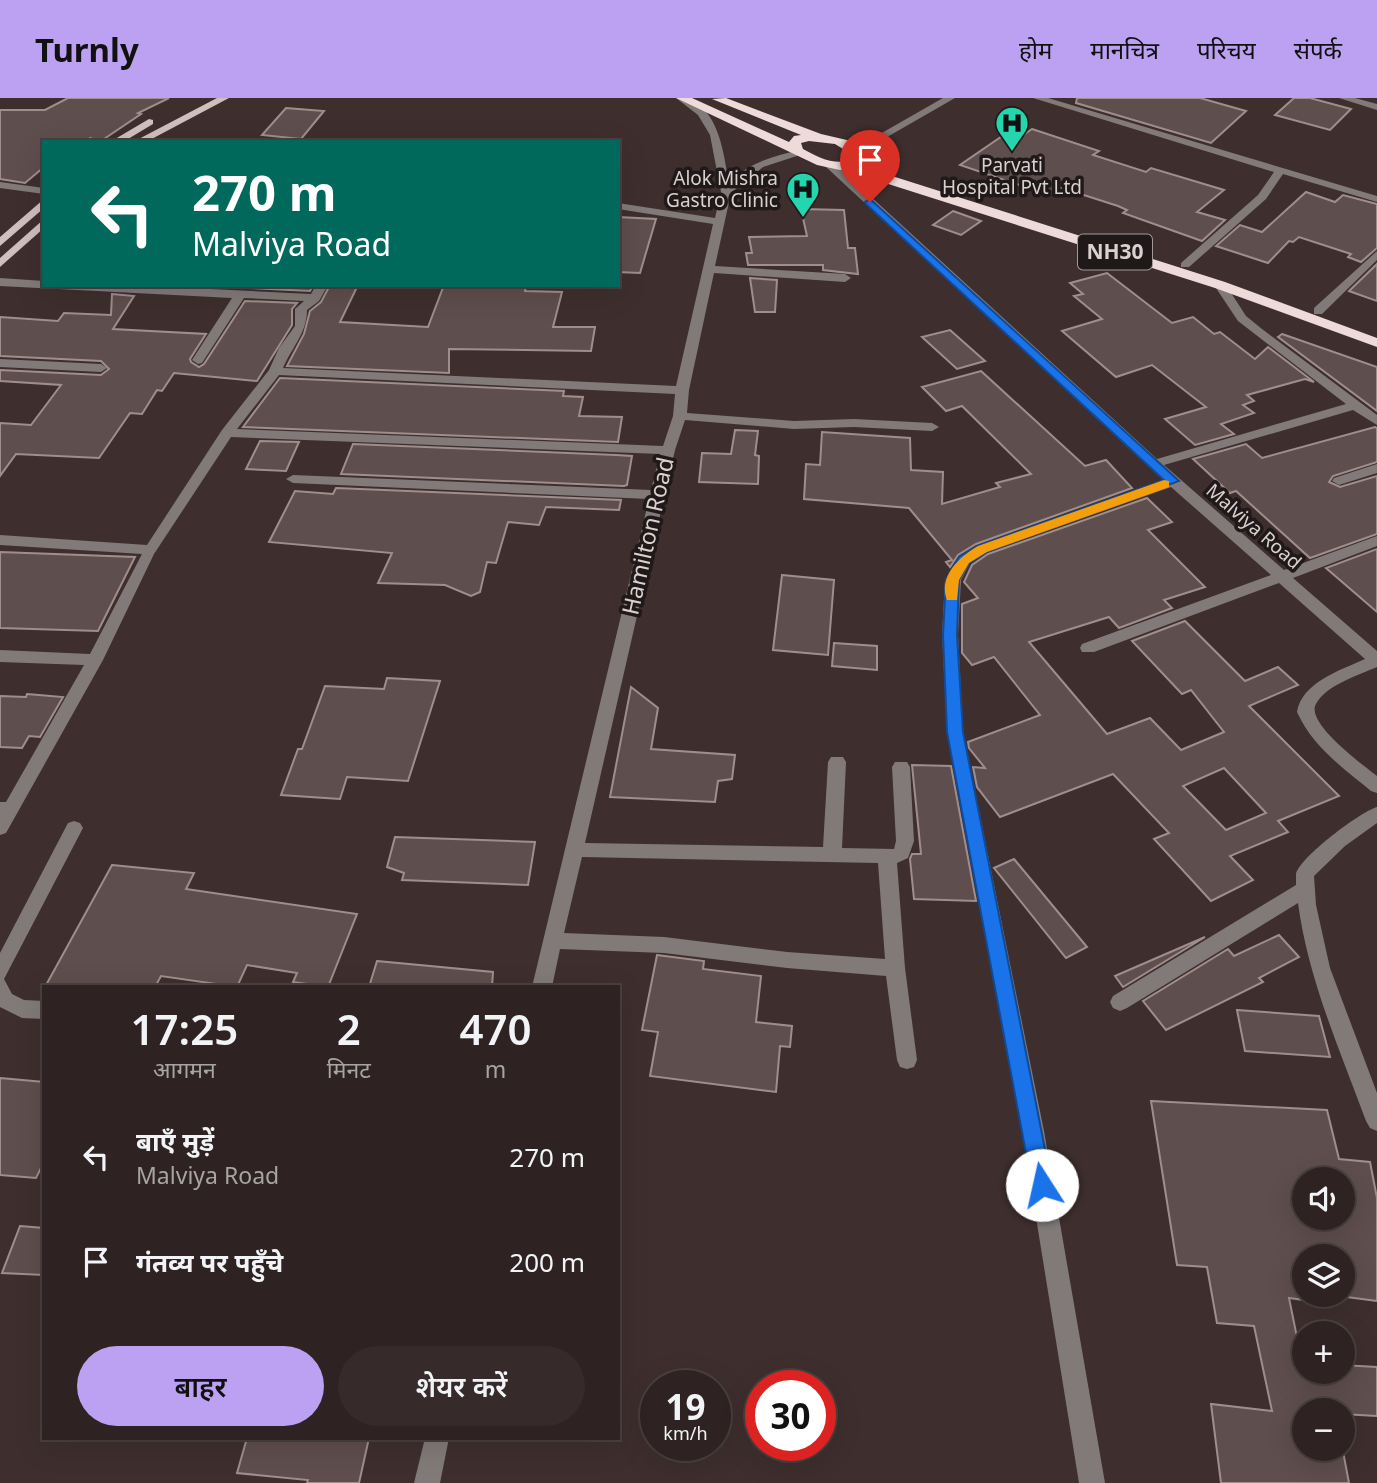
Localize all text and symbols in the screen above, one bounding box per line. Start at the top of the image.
text: Turnly [35,27,139,72]
text: होम [1019,33,1052,66]
text: मानचित्र [1090,33,1159,66]
text: परिचय [1197,33,1256,66]
text: संपर्क [1294,33,1342,66]
hospital icon: Parvati Hospital Pvt Ltd [993,104,1031,153]
pin [840,130,900,202]
icon: arrive [851,141,889,179]
place label: Parvati Hospital Pvt Ltd [942,152,1082,200]
text: 270 m [192,159,337,225]
place label: Alok Mishra Gastro Clinic [666,165,778,213]
icon: left [77,168,168,259]
hospital icon: Alok Mishra Gastro Clinic [784,170,822,219]
text: Malviya Road [192,222,391,265]
road number: NH30 [1078,234,1152,270]
street label: Hamilton Road [613,454,681,618]
street label: Malviya Road [1201,477,1307,575]
text: 17:25 [131,1000,238,1057]
text: 2 [337,1000,361,1057]
text: 470 [459,1000,531,1057]
text: आगमन [153,1053,216,1085]
text: मिनट [327,1053,371,1085]
text: m [485,1053,506,1085]
text: बाएँ मुड़ें [136,1123,214,1159]
icon: left [77,1138,115,1176]
text: 270 m [509,1139,585,1175]
position arrow [1005,1148,1079,1222]
text: Malviya Road [136,1159,279,1191]
map controls [1292,1167,1355,1461]
button: sound [1292,1167,1355,1230]
icon: arrive [77,1243,115,1281]
text: गंतव्य पर पहुँचे [136,1244,283,1280]
text: 200 m [509,1244,585,1280]
button: layers [1292,1244,1355,1307]
button: + [1292,1321,1355,1384]
button: बाहर [77,1346,324,1426]
button: शेयर करें [338,1346,585,1426]
speed limit sign: 30 [745,1370,836,1461]
text: 19 [665,1383,706,1430]
button: − [1292,1398,1355,1461]
text: km/h [663,1421,708,1445]

